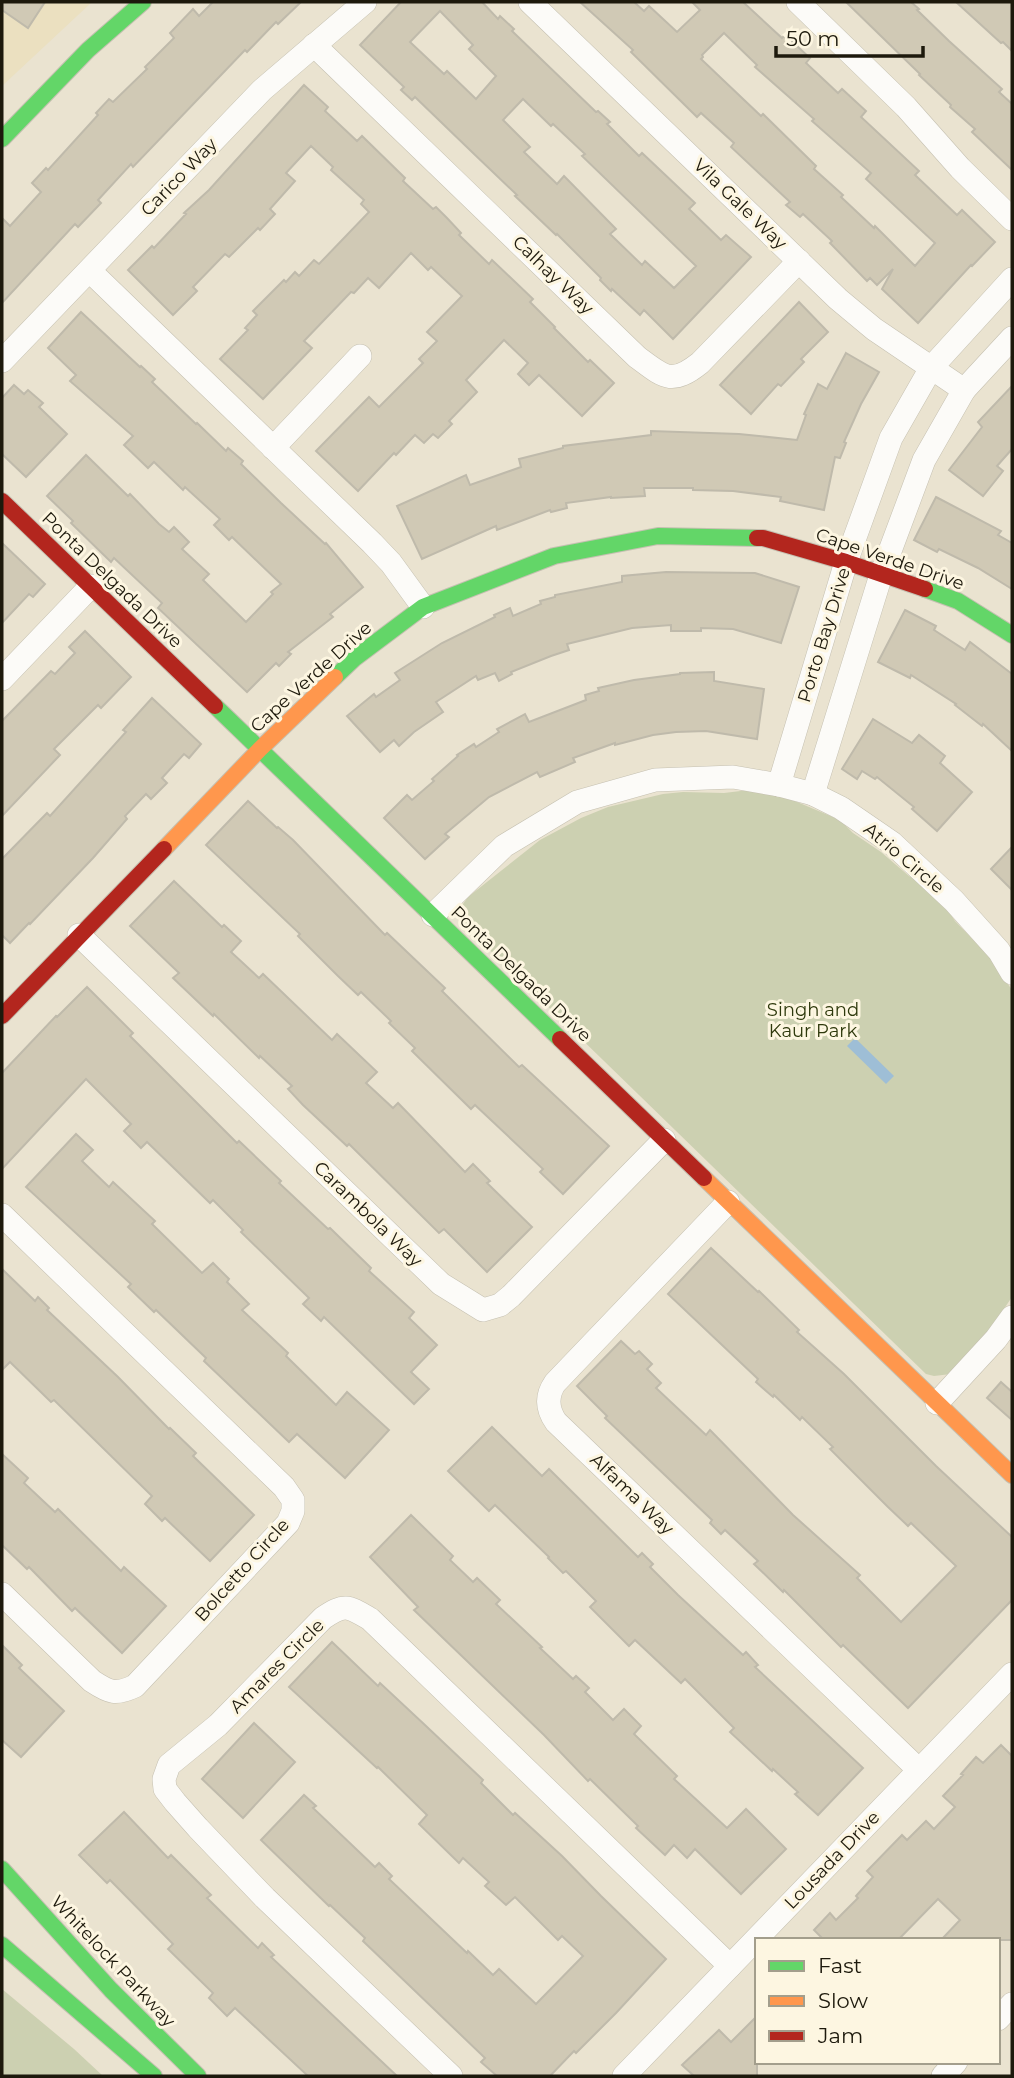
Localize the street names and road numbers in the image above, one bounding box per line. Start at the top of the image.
street label: Carico Way [136,133,222,221]
street label: Vila Gale Way [689,154,791,254]
street label: Calhay Way [508,231,598,319]
street label: Ponta Delgada Drive [37,507,187,653]
street label: Cape Verde Drive [813,523,967,595]
street label: Porto Bay Drive [793,565,855,705]
street label: Cape Verde Drive [246,617,376,737]
street label: Atrio Circle [859,818,949,898]
street label: Ponta Delgada Drive [446,901,596,1047]
street label: Carambola Way [309,1157,427,1271]
street label: Alfama Way [586,1449,679,1540]
street label: Bolcetto Circle [190,1514,294,1626]
street label: Amares Circle [225,1614,329,1718]
street label: Lousada Drive [780,1806,884,1914]
street label: Whitelock Parkway [46,1891,180,2032]

